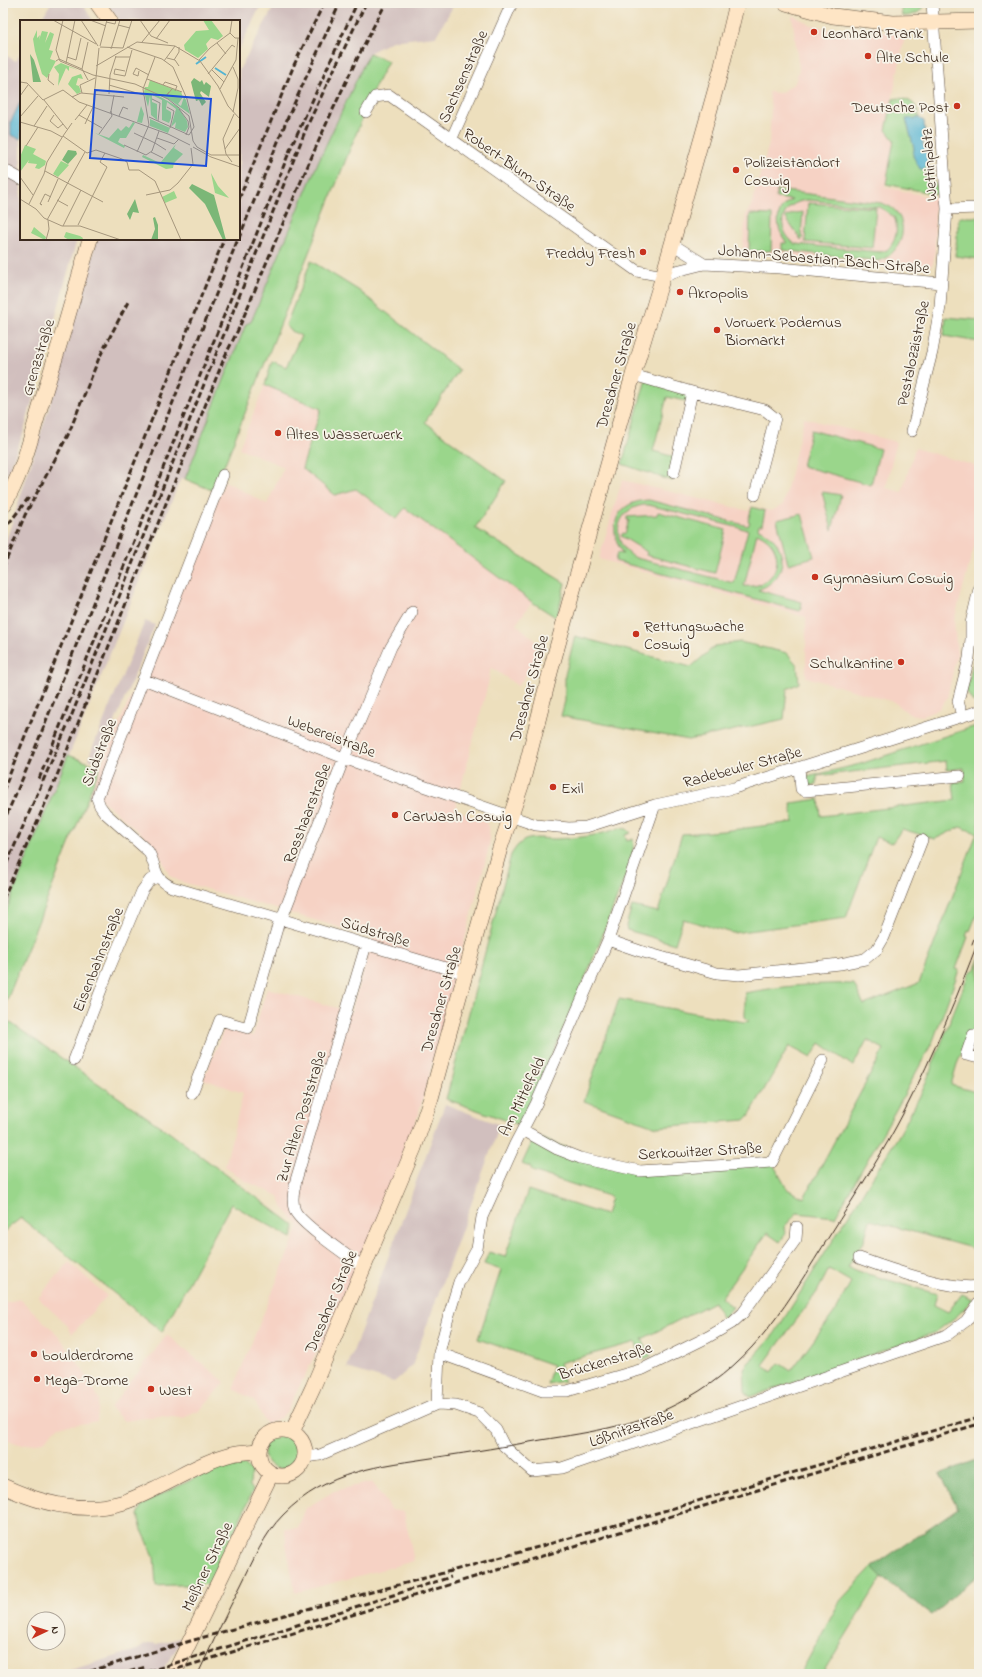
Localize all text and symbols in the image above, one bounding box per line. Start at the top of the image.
inset map [20,20,240,240]
place label: Leonhard Frank [822,22,924,46]
street label: Sachsenstraße [433,26,495,127]
marker: Leonhard Frank [809,27,819,37]
place label: Alte Schule [876,46,950,70]
marker: Alte Schule [863,51,873,61]
place label: Deutsche Post [850,96,950,120]
marker: Deutsche Post [952,101,962,111]
street label: Robert-Blum-Straße [457,123,581,219]
street label: Wettinplatz [915,127,945,202]
place label: Polizeistandort Coswig [744,151,841,193]
marker: Polizeistandort Coswig [731,165,741,175]
street label: Johann-Sebastian-Bach-Straße [717,239,931,281]
place label: Freddy Fresh [545,242,635,266]
marker: Freddy Fresh [638,247,648,257]
place label: Akropolis [688,282,748,306]
marker: Akropolis [675,287,685,297]
street label: Pestalozzistraße [891,297,937,409]
place label: Vorwerk Podemus Biomarkt [724,311,842,353]
street label: Grenzstraße [16,315,62,399]
street label: Dresdner Straße [590,319,644,433]
marker: Vorwerk Podemus Biomarkt [712,325,722,335]
place label: Altes Wasserwerk [286,423,403,447]
marker: Altes Wasserwerk [273,428,283,438]
place label: Gymnasium Coswig [823,567,953,591]
marker: Gymnasium Coswig [810,572,820,582]
place label: Rettungswache Coswig [644,615,745,657]
marker: Rettungswache Coswig [631,629,641,639]
street label: Dresdner Straße [504,632,556,746]
place label: Schulkantine [809,652,894,676]
marker: Schulkantine [896,657,906,667]
street label: Webereistraße [284,709,380,765]
street label: Südstraße [76,714,124,790]
street label: Radebeuler Straße [681,740,805,795]
street label: Rosshaarstraße [278,759,338,867]
place label: Exil [561,777,584,801]
marker: Exil [548,782,558,792]
place label: CarWash Coswig [403,805,512,829]
marker: CarWash Coswig [390,810,400,820]
street label: Eisenbahnstraße [67,903,131,1016]
street label: Südstraße [338,911,414,955]
street label: Dresdner Straße [415,943,469,1057]
street label: Zur Alten Poststraße [270,1047,334,1186]
street label: Am Mittelfeld [493,1053,552,1141]
street label: Serkowitzer Straße [638,1137,764,1167]
street label: Dresdner Straße [299,1246,365,1358]
street label: Brückenstraße [555,1336,656,1388]
place label: boulderdrome [42,1344,134,1368]
marker: boulderdrome [29,1349,39,1359]
place label: Mega-Drome [45,1369,129,1393]
marker: Mega-Drome [32,1374,42,1384]
place label: West [159,1379,193,1403]
marker: West [146,1384,156,1394]
street label: Lößnitzstraße [586,1403,678,1455]
street label: Meißner Straße [176,1517,240,1616]
north arrow [26,1611,66,1651]
text: N [47,1626,63,1635]

